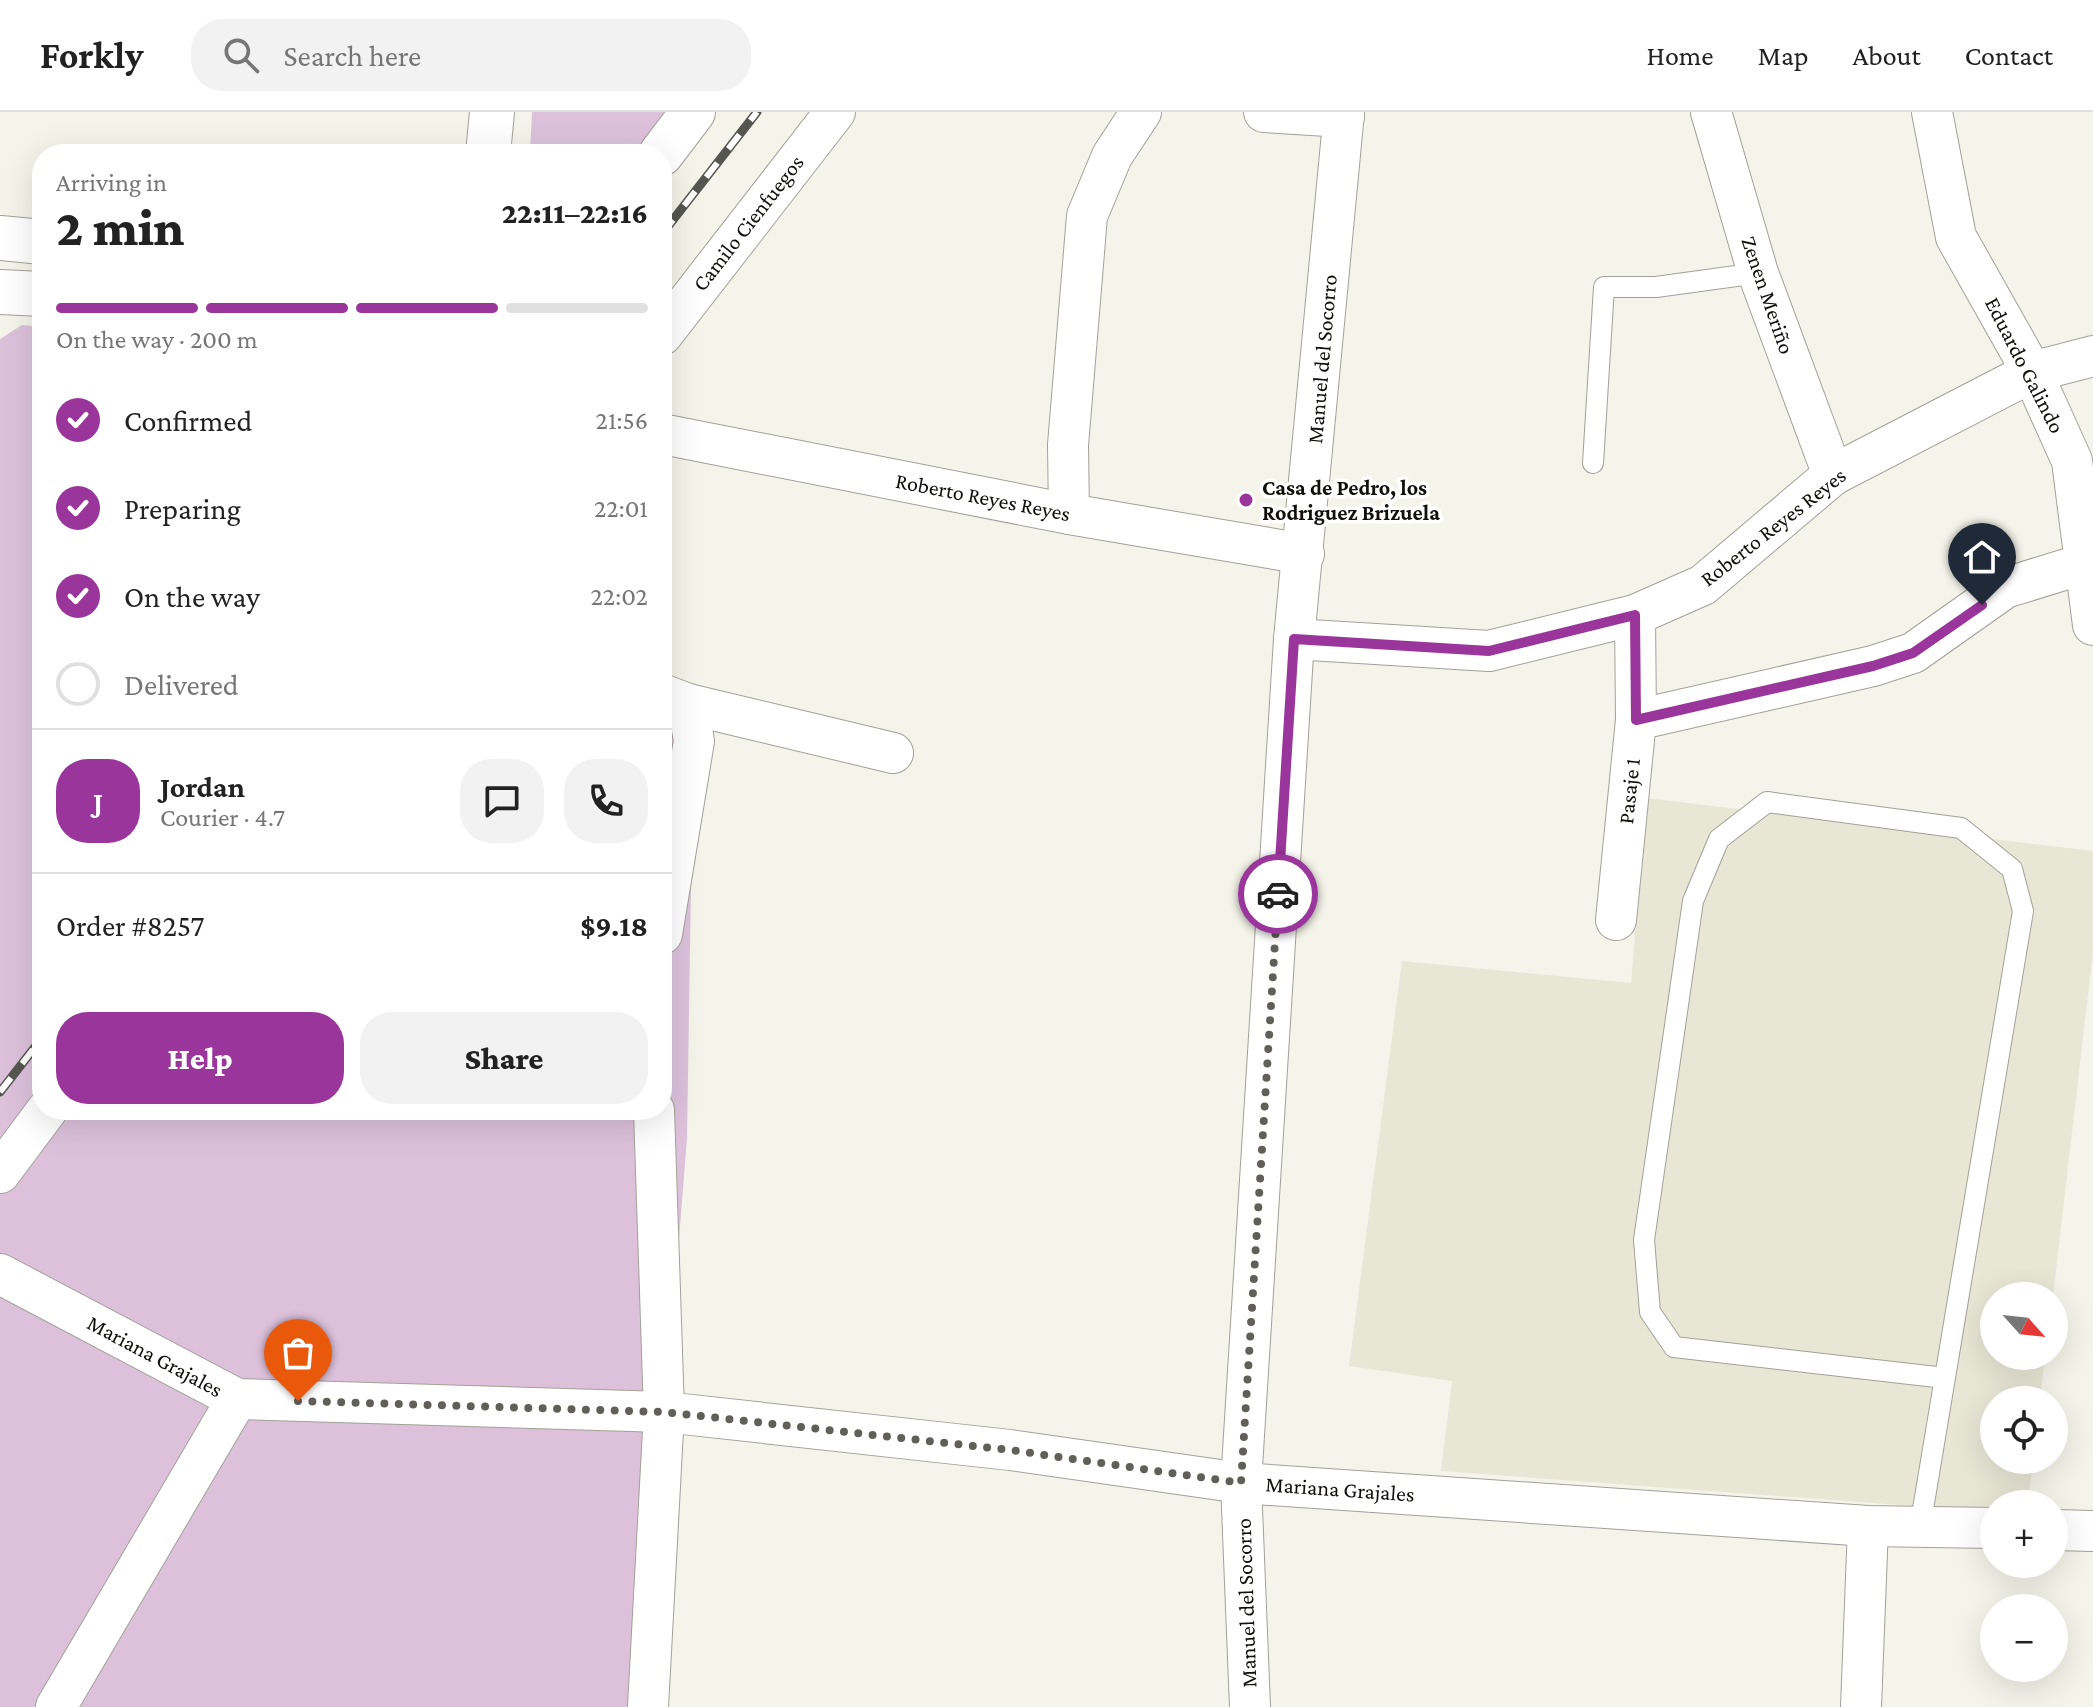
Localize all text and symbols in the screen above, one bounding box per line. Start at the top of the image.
search box [191,19,751,91]
icon: search [219,33,263,77]
text: Forkly [40,34,143,76]
text: Search here [283,39,421,72]
text: Home [1647,40,1714,71]
text: Map [1758,40,1809,71]
text: About [1853,40,1921,71]
text: Contact [1965,40,2053,71]
street label: Camilo Cienfuegos [687,150,809,296]
text: Arriving in [56,168,167,197]
text: 22:11–22:16 [502,196,648,229]
text: 2 min [56,198,184,256]
street label: Zenen Meriño [1736,233,1800,357]
street label: Manuel del Socorro [1302,273,1342,445]
street label: Eduardo Galindo [1980,293,2070,437]
text: On the way · 200 m [56,325,258,354]
icon: check [56,398,100,442]
text: Confirmed [124,404,252,437]
text: 21:56 [596,406,648,435]
street label: Roberto Reyes Reyes [1695,463,1851,591]
street label: Roberto Reyes Reyes [893,468,1073,526]
place label: Casa de Pedro, los Rodriguez Brizuela [1262,475,1440,525]
icon: check [56,486,100,530]
marker: Casa de Pedro, los Rodriguez Brizuela [1237,491,1255,509]
text: Preparing [124,492,241,525]
text: 22:01 [594,494,648,523]
pin [1948,523,2016,605]
icon: home [1960,535,2004,579]
icon: check [56,574,100,618]
text: On the way [124,580,260,613]
text: 22:02 [591,582,648,611]
text: Delivered [124,668,239,701]
street label: Pasaje 1 [1613,757,1645,825]
button: chat [460,759,544,843]
button: phone [564,759,648,843]
text: Jordan [160,770,245,803]
text: J [93,785,103,818]
text: Courier · 4.7 [160,803,285,832]
courier [1238,854,1318,934]
icon: car [1256,872,1300,916]
text: Order #8257 [56,909,204,942]
text: $9.18 [580,909,648,942]
button: Help [56,1012,344,1104]
button: Share [360,1012,648,1104]
north arrow [1980,1282,2068,1370]
map controls [1980,1282,2068,1682]
street label: Mariana Grajales [83,1310,227,1402]
pin [264,1319,332,1401]
icon: bag [276,1331,320,1375]
button: locate [1980,1386,2068,1474]
street label: Mariana Grajales [1265,1471,1415,1507]
button: + [1980,1490,2068,1578]
street label: Manuel del Socorro [1231,1518,1261,1688]
button: − [1980,1594,2068,1682]

